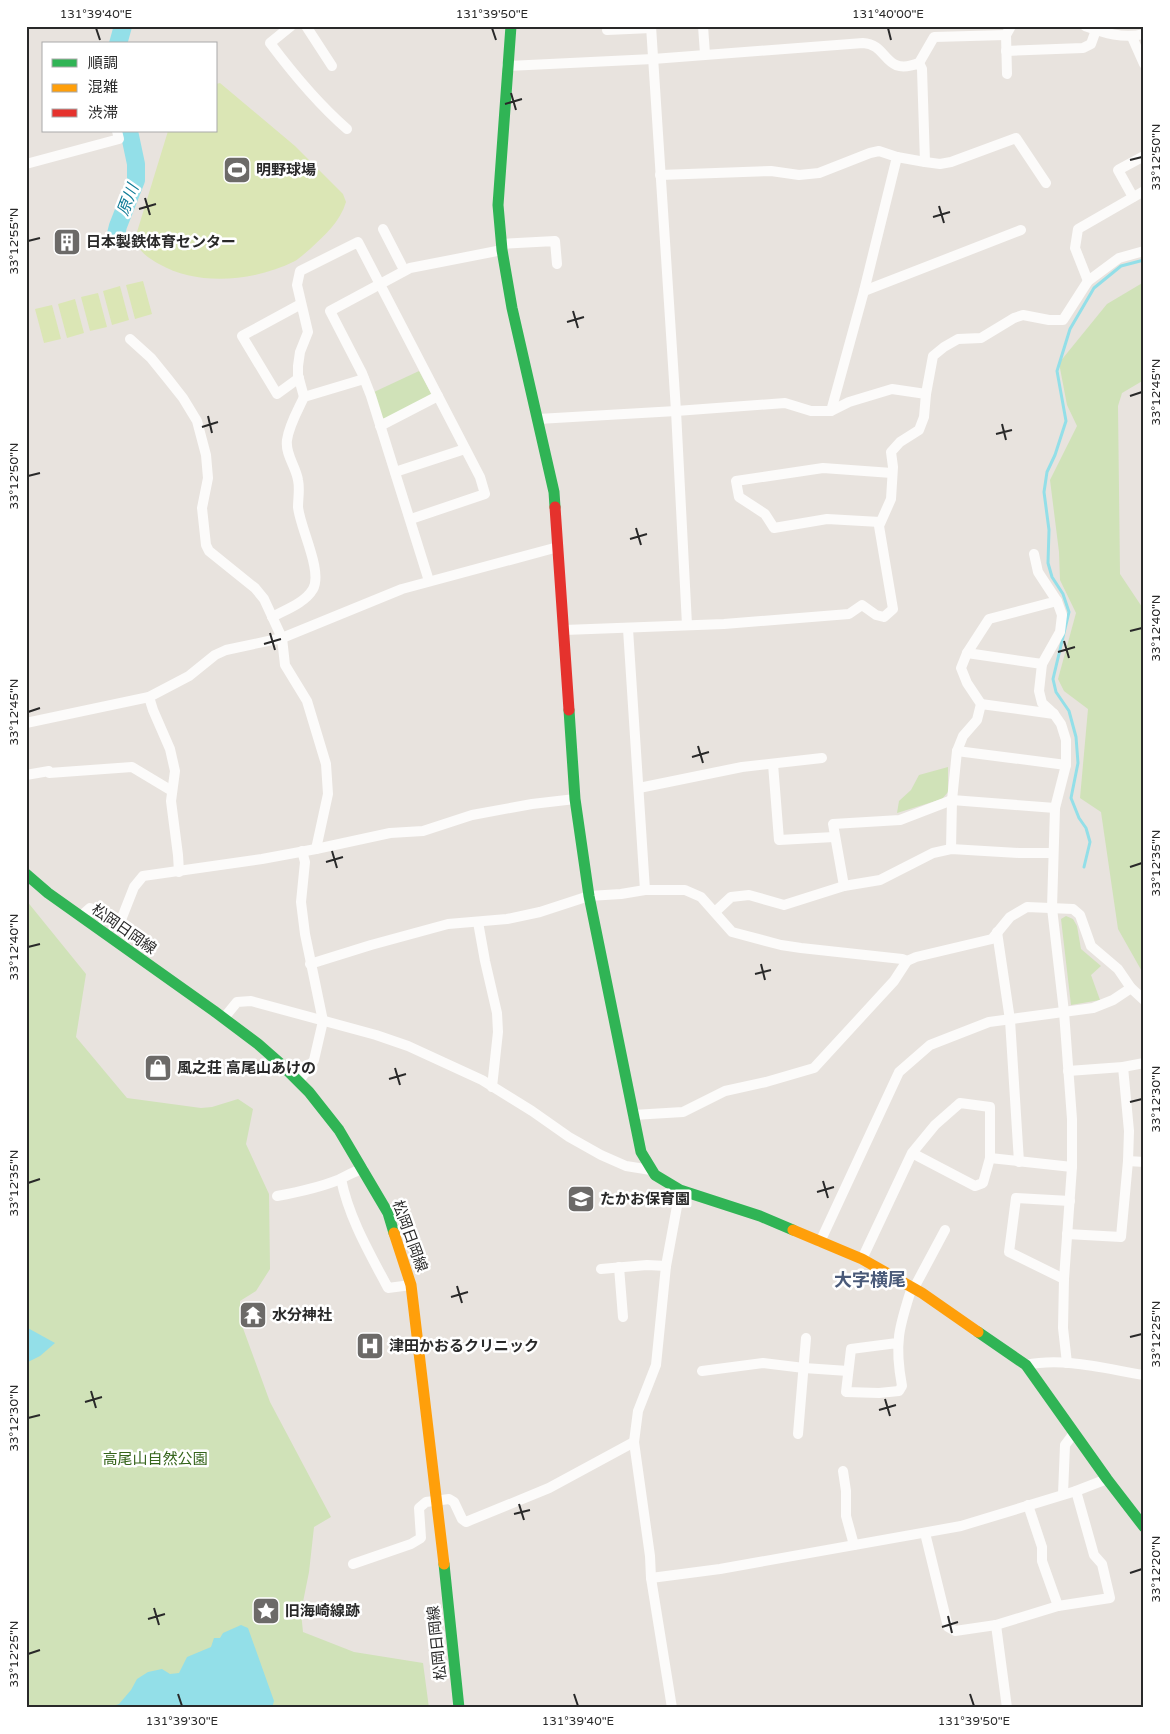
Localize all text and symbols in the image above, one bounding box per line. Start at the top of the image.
text: 131°39'40"E [60,7,133,21]
text: 131°39'50"E [456,7,529,21]
text: 131°40'00"E [852,7,924,21]
legend [42,42,218,132]
text: 順調 [88,54,118,72]
text: 混雑 [88,78,118,96]
text: 渋滞 [88,104,118,122]
text: 33°12'50"N [1149,124,1163,191]
sports icon: 明野球場 [222,155,252,185]
place label: 明野球場 [256,161,316,179]
water label: 原川 [113,180,144,219]
text: 33°12'55"N [7,208,21,275]
building icon: 日本製鉄体育センター [52,227,82,257]
place label: 日本製鉄体育センター [86,233,236,251]
text: 33°12'45"N [1149,359,1163,426]
text: 33°12'50"N [7,443,21,510]
text: 33°12'40"N [1149,595,1163,662]
text: 33°12'45"N [7,679,21,746]
text: 33°12'35"N [1149,830,1163,897]
street label: 松岡日岡線 [88,900,160,958]
text: 33°12'40"N [7,914,21,981]
shop icon: 風之荘 高尾山あけの [143,1053,173,1083]
place label: 風之荘 高尾山あけの [177,1059,316,1077]
text: 33°12'30"N [1149,1066,1163,1133]
text: 33°12'35"N [7,1150,21,1217]
school or university icon: たかお保育園 [566,1184,596,1214]
place label: たかお保育園 [600,1190,690,1208]
street label: 松岡日岡線 [389,1198,431,1274]
district label: 大字横尾 [834,1269,906,1291]
temple icon: 水分神社 [238,1300,268,1330]
text: 33°12'25"N [1149,1301,1163,1368]
place label: 水分神社 [272,1306,332,1324]
hospital icon: 津田かおるクリニック [355,1331,385,1361]
place label: 津田かおるクリニック [389,1337,539,1355]
text: 33°12'30"N [7,1385,21,1452]
park label: 高尾山自然公園 [102,1450,208,1468]
text: 33°12'20"N [1149,1536,1163,1603]
place icon: 旧海崎線跡 [251,1596,281,1626]
place label: 旧海崎線跡 [285,1602,360,1620]
street label: 松岡日岡線 [424,1605,450,1681]
text: 33°12'25"N [7,1621,21,1688]
text: 131°39'30"E [146,1714,219,1728]
text: 131°39'40"E [542,1714,615,1728]
text: 131°39'50"E [938,1714,1011,1728]

